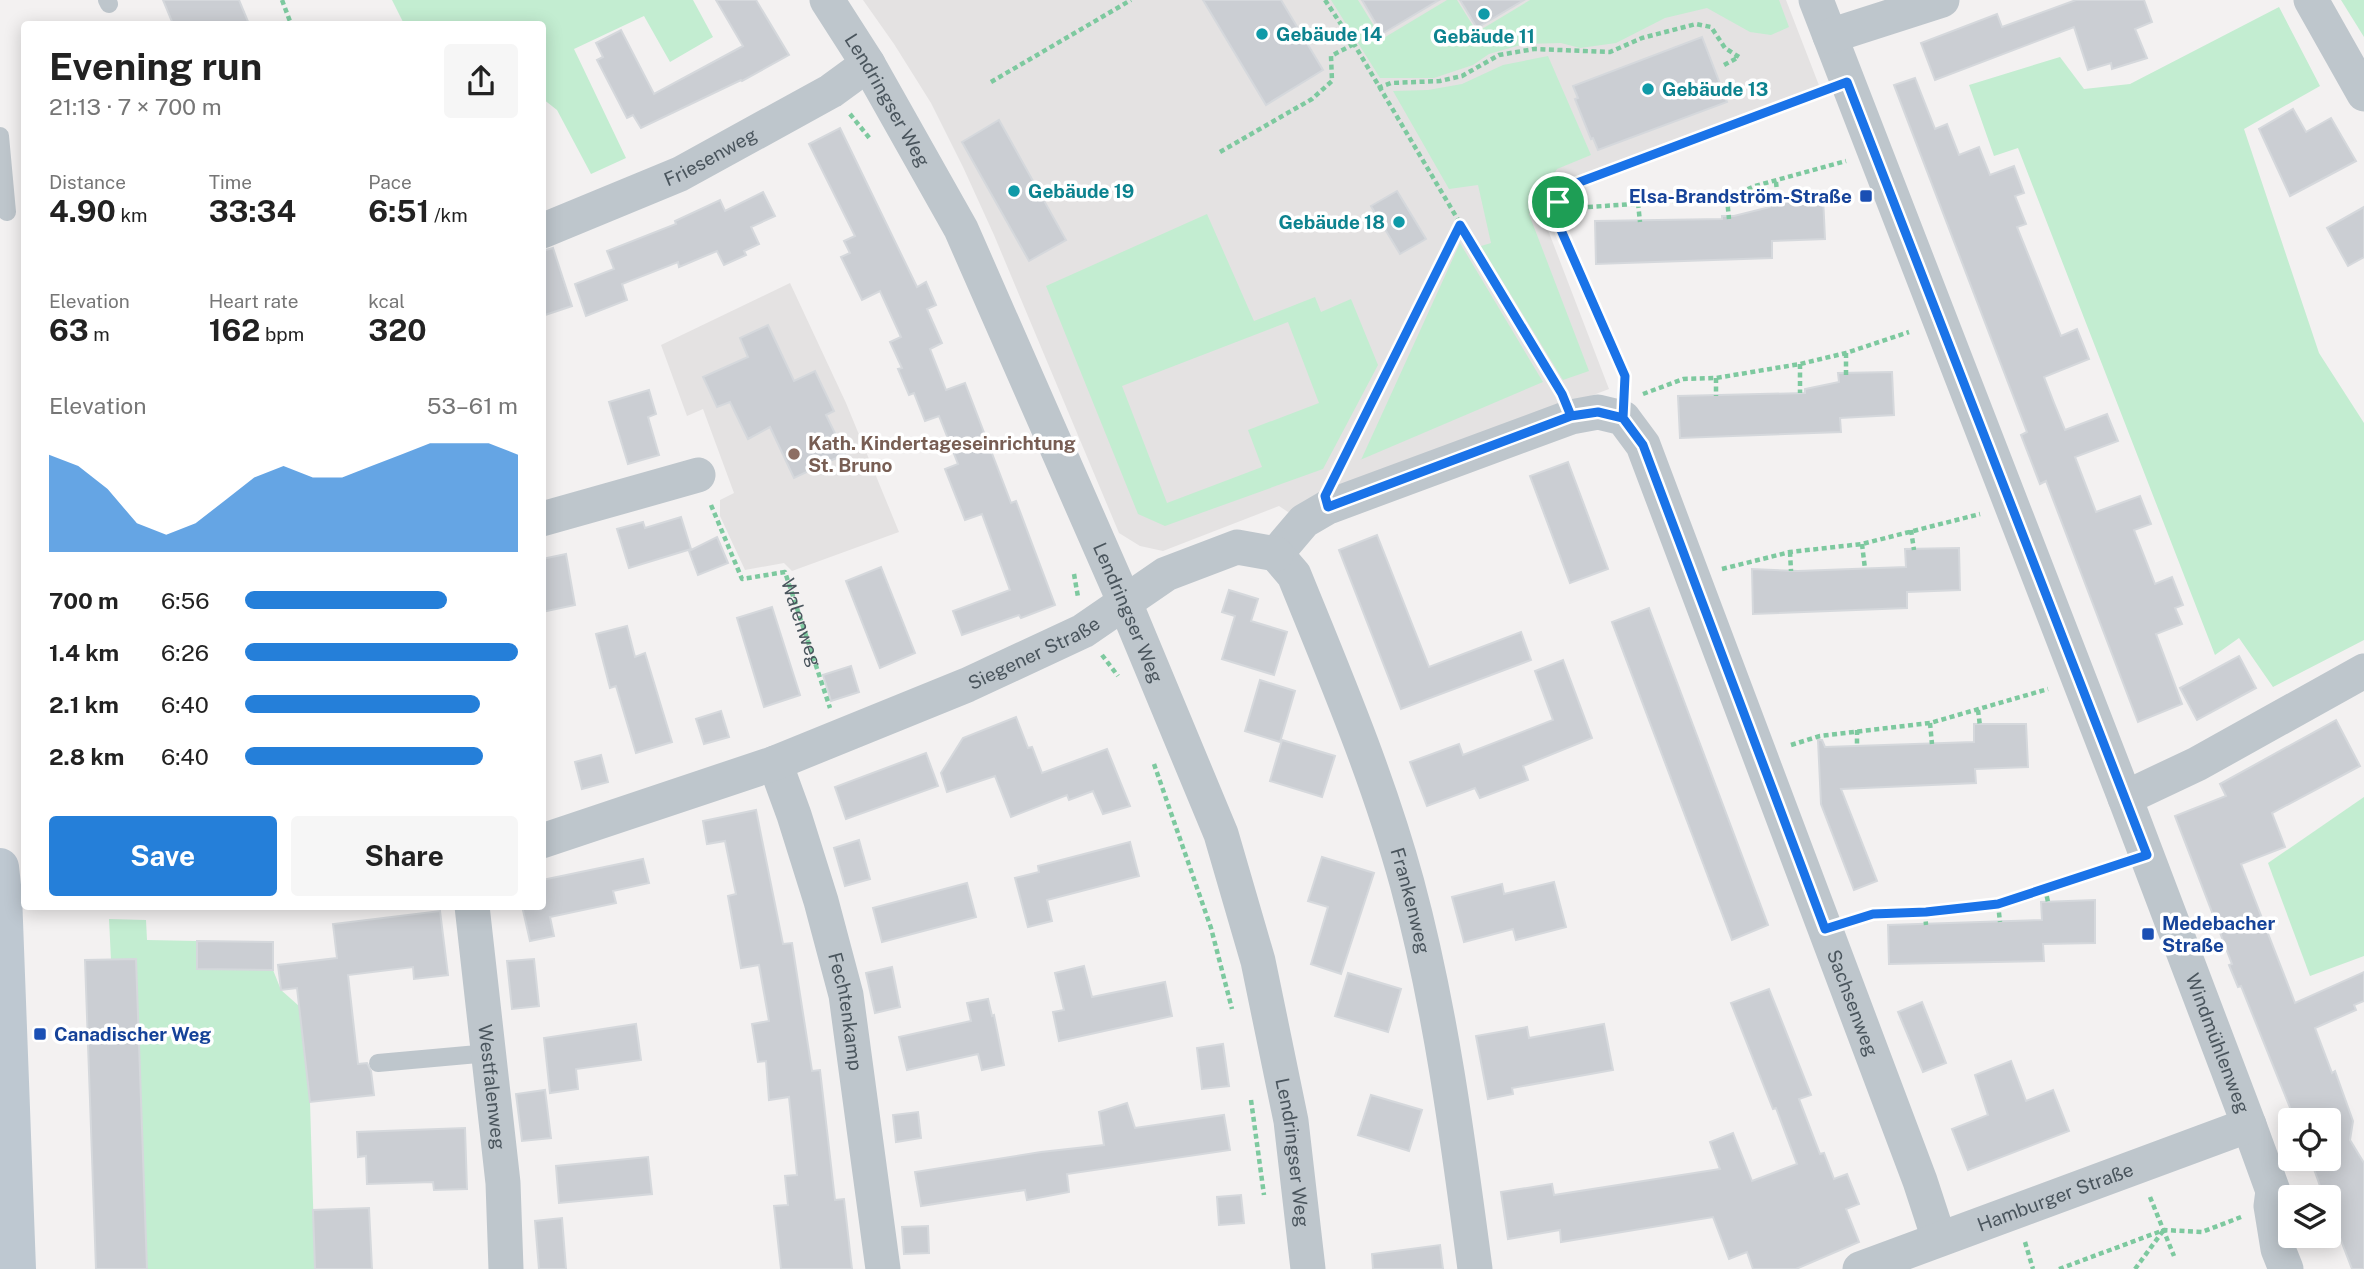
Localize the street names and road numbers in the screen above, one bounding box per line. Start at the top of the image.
street label: Lendringser Weg [840,29,935,171]
street label: Friesenweg [661,123,761,190]
street label: Lendringser Weg [1089,539,1168,686]
street label: Walenweg [777,576,827,670]
street label: Siegener Straße [964,612,1104,694]
street label: Frankenweg [1386,845,1435,956]
street label: Sachsenweg [1823,946,1883,1060]
street label: Fechtenkamp [824,950,867,1072]
street label: Windmühlenweg [2181,970,2255,1116]
street label: Westfalenweg [474,1023,510,1151]
street label: Lendringser Weg [1271,1076,1314,1228]
street label: Hamburger Straße [1974,1158,2136,1236]

